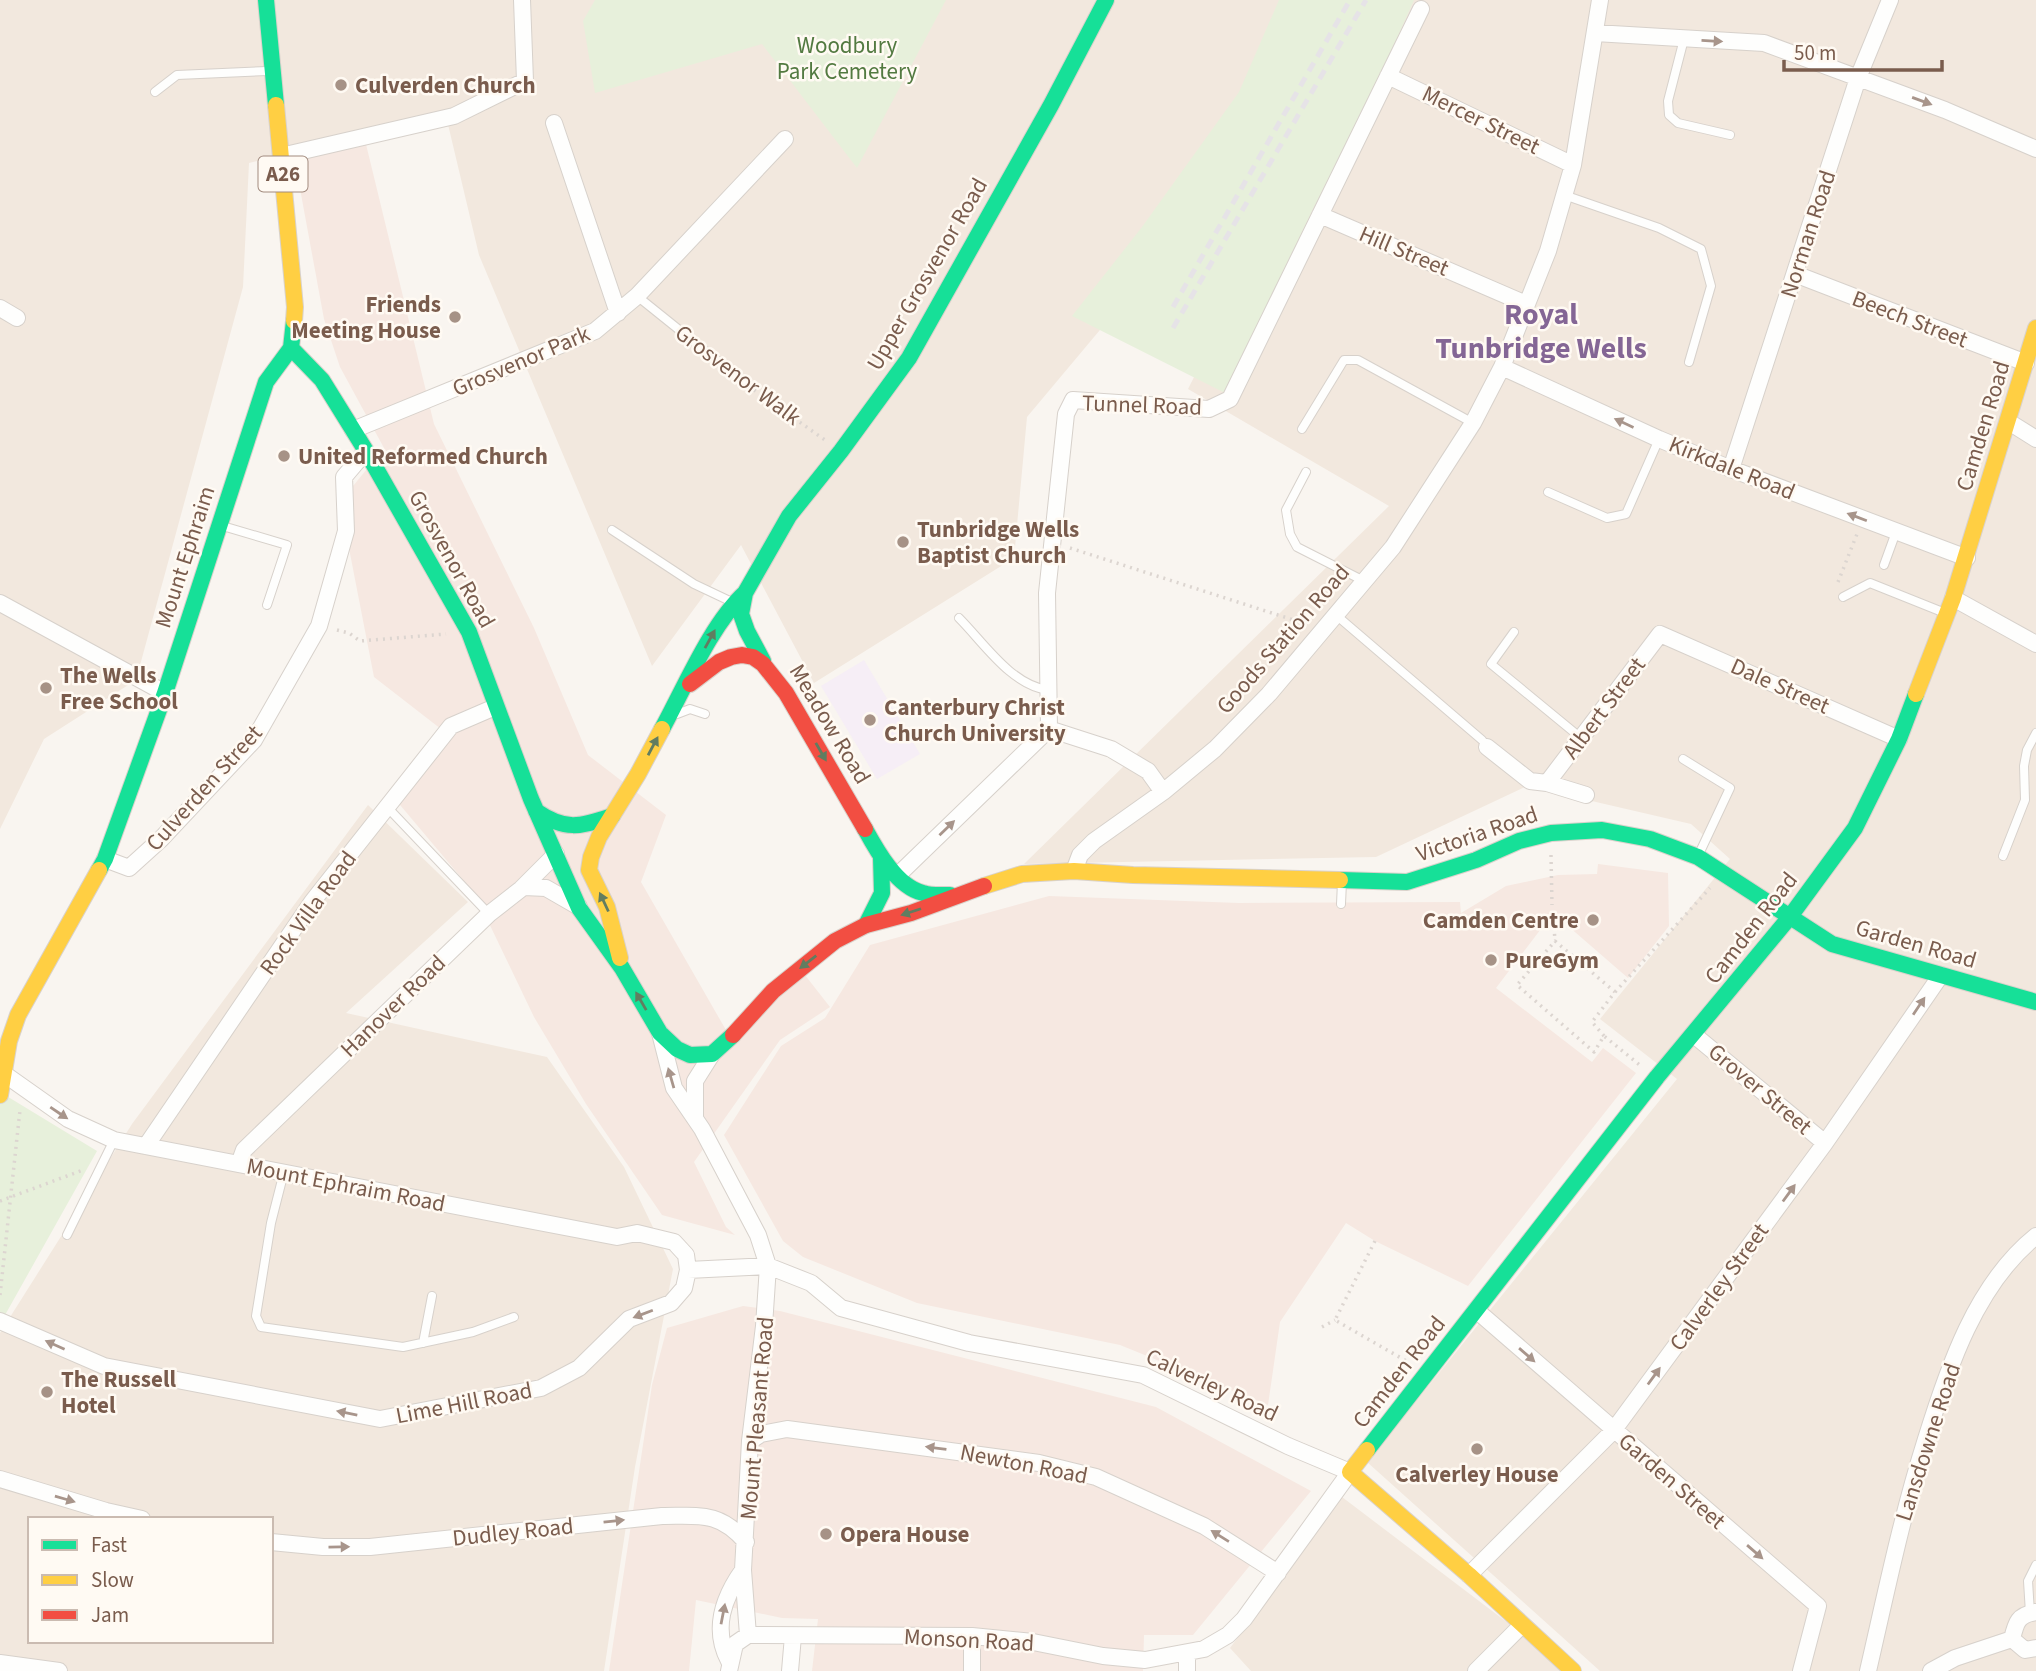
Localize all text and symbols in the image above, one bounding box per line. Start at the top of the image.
scale bar [1784,28,1941,72]
park label: Woodbury Park Cemetery [777,29,918,88]
one-way arrow [1702,35,1724,46]
text: 50 m [1794,38,1836,68]
place label: Culverden Church [355,69,536,102]
marker: Culverden Church [333,77,349,93]
street label: Mercer Street [1416,77,1546,163]
one-way arrow [1911,96,1932,107]
road number: A26 [258,156,308,192]
street label: Norman Road [1772,166,1844,302]
street label: Upper Grosvenor Road [858,172,996,376]
street label: Hill Street [1354,217,1454,285]
street label: Beech Street [1847,282,1973,356]
place label: Friends Meeting House [291,288,441,347]
district label: Royal Tunbridge Wells [1435,293,1647,370]
marker: Friends Meeting House [447,309,463,325]
street label: Grosvenor Park [447,317,596,405]
street label: Grosvenor Walk [668,317,808,434]
street label: Camden Road [1948,357,2018,495]
street label: Tunnel Road [1081,386,1203,424]
one-way arrow [1614,417,1634,429]
street label: Kirkdale Road [1664,428,1800,508]
place label: United Reformed Church [298,440,548,473]
marker: United Reformed Church [276,448,292,464]
street label: Mount Ephraim [146,482,224,632]
street label: Grosvenor Road [400,484,504,634]
one-way arrow [1847,512,1868,523]
place label: Tunbridge Wells Baptist Church [917,513,1079,572]
marker: Tunbridge Wells Baptist Church [895,534,911,550]
street label: Goods Station Road [1209,557,1357,721]
one-way arrow [704,629,716,649]
street label: Albert Street [1555,650,1654,766]
street label: Dale Street [1725,650,1835,723]
street label: Meadow Road [781,658,879,790]
place label: The Wells Free School [60,659,178,718]
marker: The Wells Free School [38,680,54,696]
place label: Canterbury Christ Church University [884,691,1066,750]
marker: Canterbury Christ Church University [862,712,878,728]
street label: Culverden Street [138,717,270,859]
one-way arrow [647,737,659,756]
one-way arrow [814,742,826,762]
street label: Victoria Road [1412,798,1542,870]
one-way arrow [938,819,955,836]
street label: Rock Villa Road [252,844,364,982]
street label: Camden Road [1697,865,1805,991]
one-way arrow [598,892,610,912]
place label: Camden Centre [1423,904,1579,937]
one-way arrow [900,907,921,918]
street label: Garden Road [1852,911,1980,977]
marker: Camden Centre [1585,912,1601,928]
place label: PureGym [1505,944,1599,977]
street label: Hanover Road [333,947,453,1065]
marker: PureGym [1483,952,1499,968]
one-way arrow [799,954,817,968]
one-way arrow [635,991,647,1010]
one-way arrow [1912,997,1926,1015]
street label: Grover Street [1701,1036,1819,1142]
one-way arrow [665,1067,676,1089]
one-way arrow [49,1106,69,1119]
street label: Mount Ephraim Road [244,1150,448,1220]
one-way arrow [1782,1183,1796,1202]
street label: Calverley Street [1661,1216,1777,1358]
one-way arrow [632,1308,653,1319]
street label: Camden Road [1345,1309,1453,1435]
street label: Mount Pleasant Road [732,1315,782,1521]
one-way arrow [45,1339,65,1351]
street label: Calverley Road [1140,1340,1284,1430]
one-way arrow [1518,1347,1536,1363]
street label: Lansdowne Road [1887,1359,1969,1525]
place label: The Russell Hotel [61,1363,176,1422]
one-way arrow [1647,1367,1661,1385]
street label: Lime Hill Road [393,1374,535,1432]
marker: The Russell Hotel [39,1384,55,1400]
one-way arrow [336,1407,358,1418]
street label: Garden Street [1611,1425,1733,1537]
street label: Newton Road [957,1435,1091,1493]
marker: Calverley House [1469,1441,1485,1457]
one-way arrow [924,1443,946,1454]
place label: Calverley House [1395,1458,1559,1491]
one-way arrow [55,1494,76,1504]
street label: Dudley Road [451,1509,575,1555]
one-way arrow [604,1515,626,1526]
legend [28,1517,273,1643]
place label: Opera House [840,1518,970,1551]
marker: Opera House [818,1526,834,1542]
text: Fast [91,1530,127,1560]
one-way arrow [1211,1530,1230,1543]
one-way arrow [328,1541,350,1553]
one-way arrow [1746,1544,1763,1559]
text: Slow [91,1565,134,1595]
text: Jam [91,1600,129,1630]
one-way arrow [717,1603,728,1625]
street label: Monson Road [903,1620,1035,1660]

